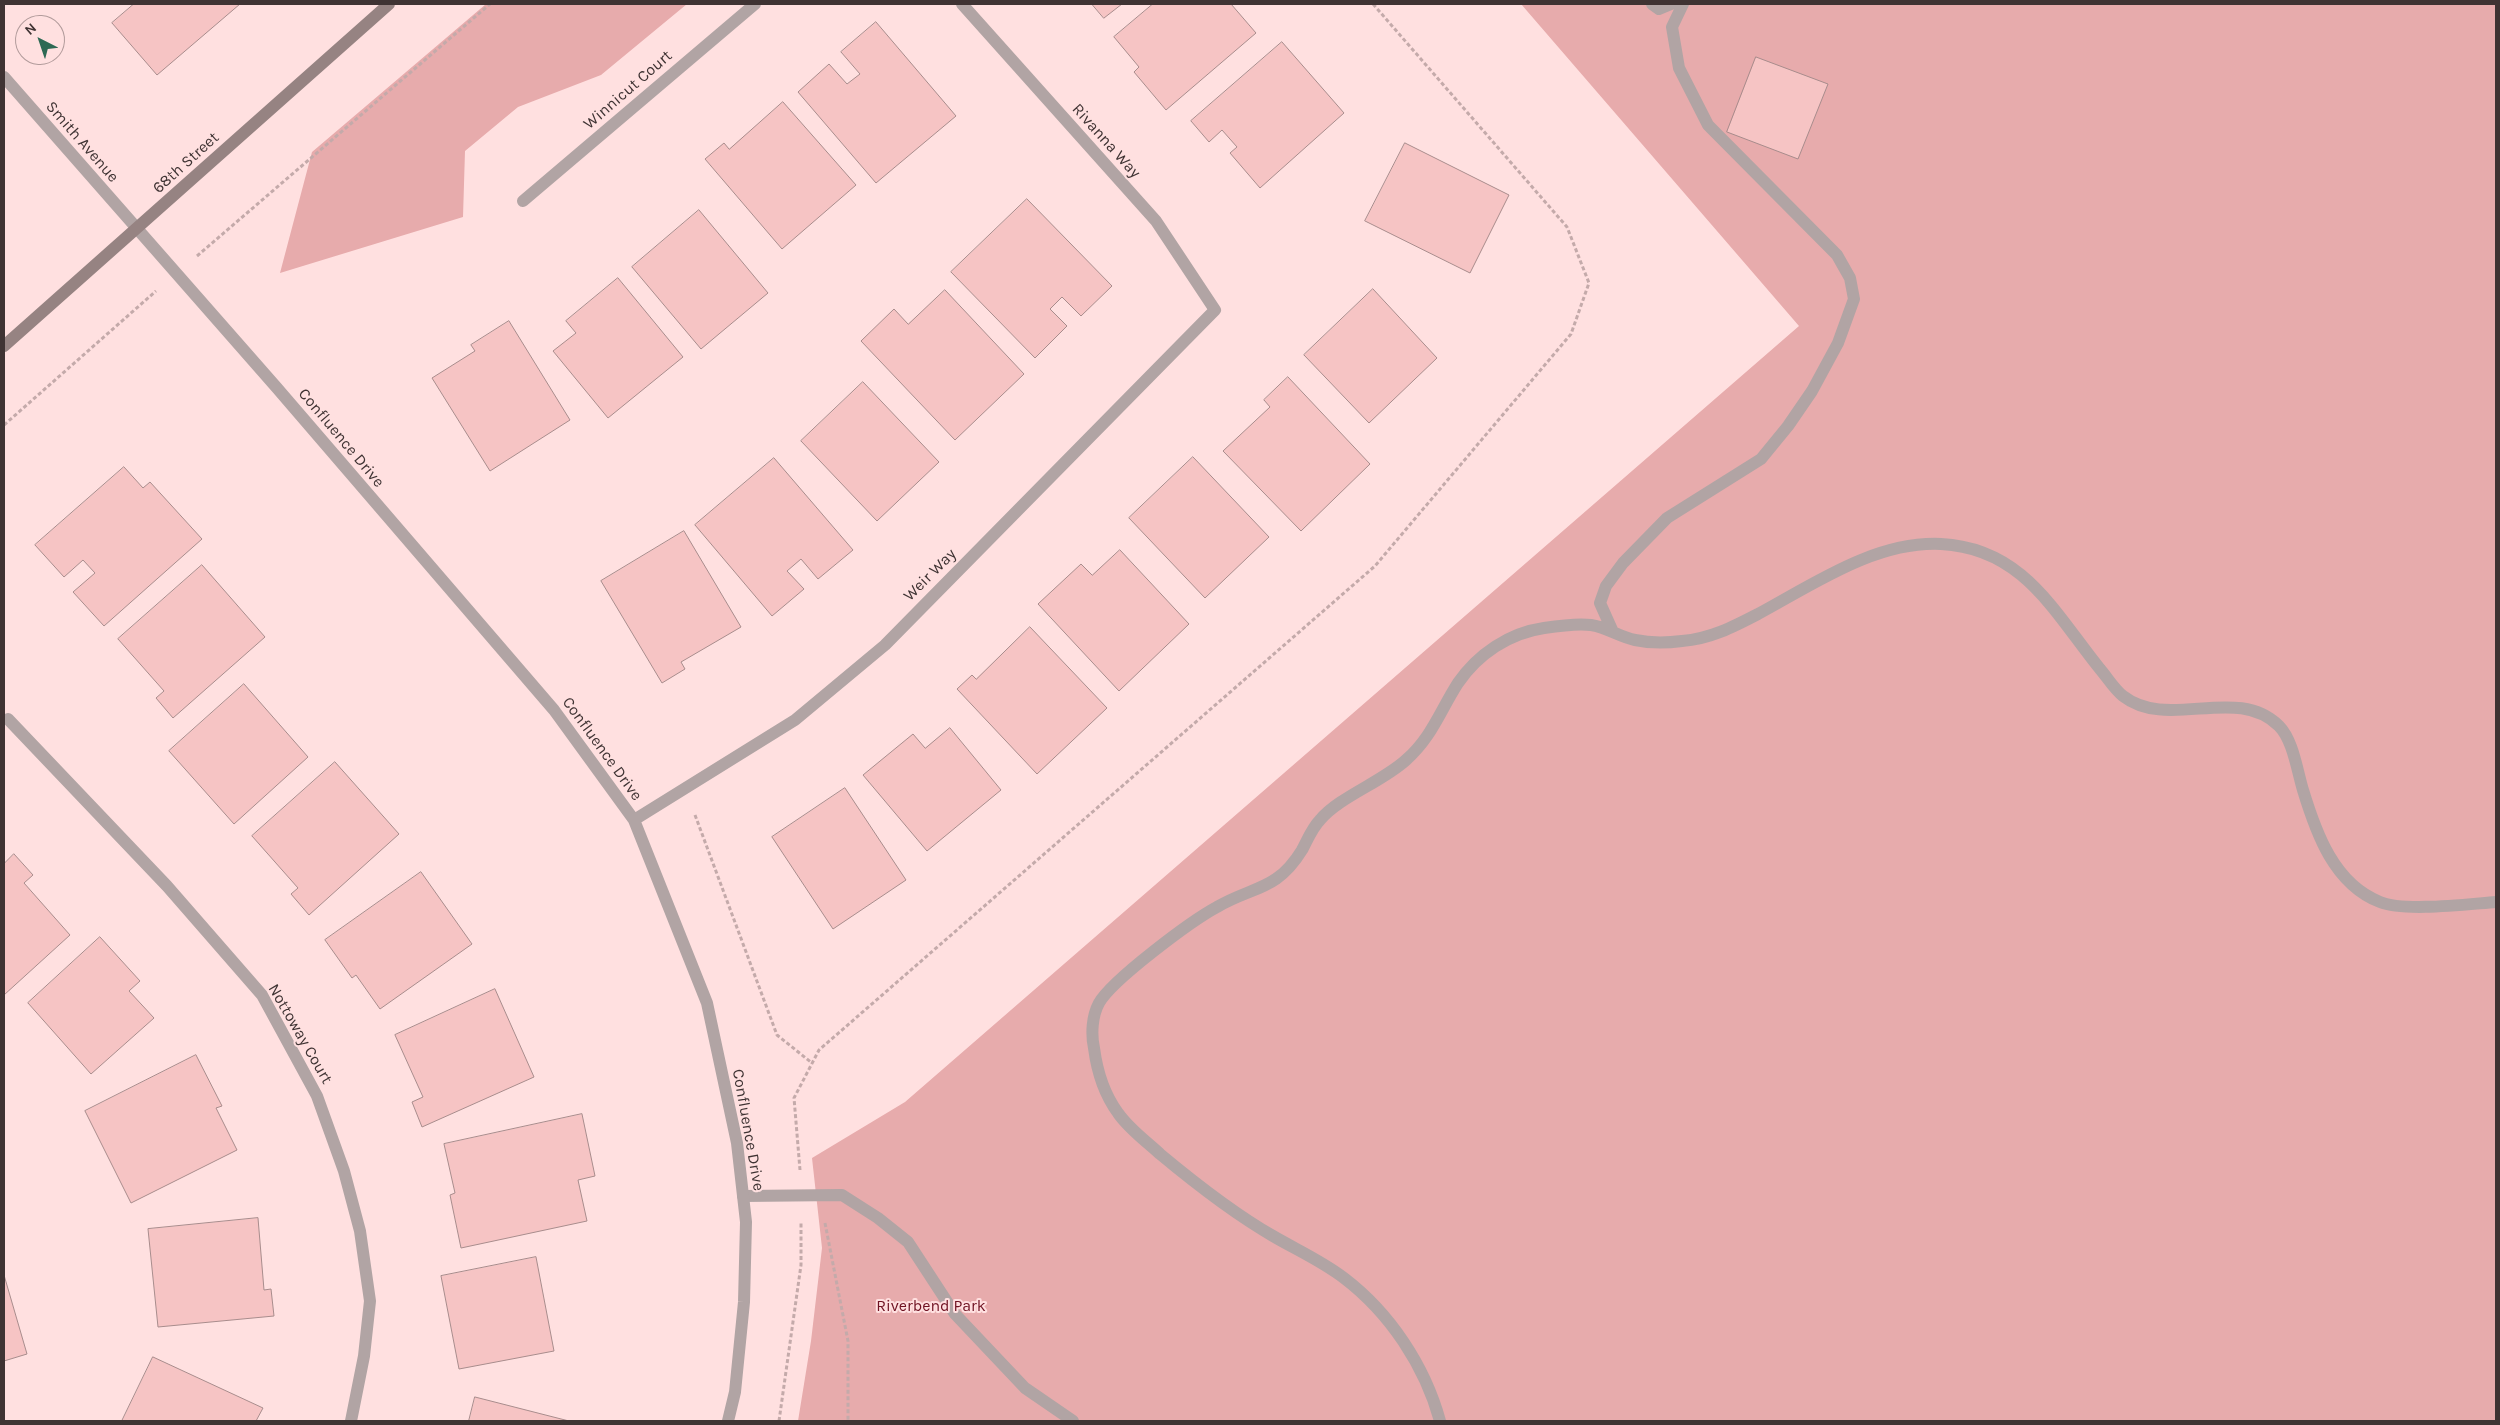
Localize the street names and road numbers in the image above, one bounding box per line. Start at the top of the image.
street label: Winnicut Court [580,46,676,134]
street label: Smith Avenue [41,97,123,187]
street label: Rivanna Way [1068,100,1144,182]
street label: 68th Street [149,128,223,198]
street label: Confluence Drive [294,385,388,491]
street label: Weir Way [900,545,960,605]
street label: Confluence Drive [558,693,646,805]
street label: Nottoway Court [264,981,336,1087]
street label: Confluence Drive [728,1068,768,1192]

